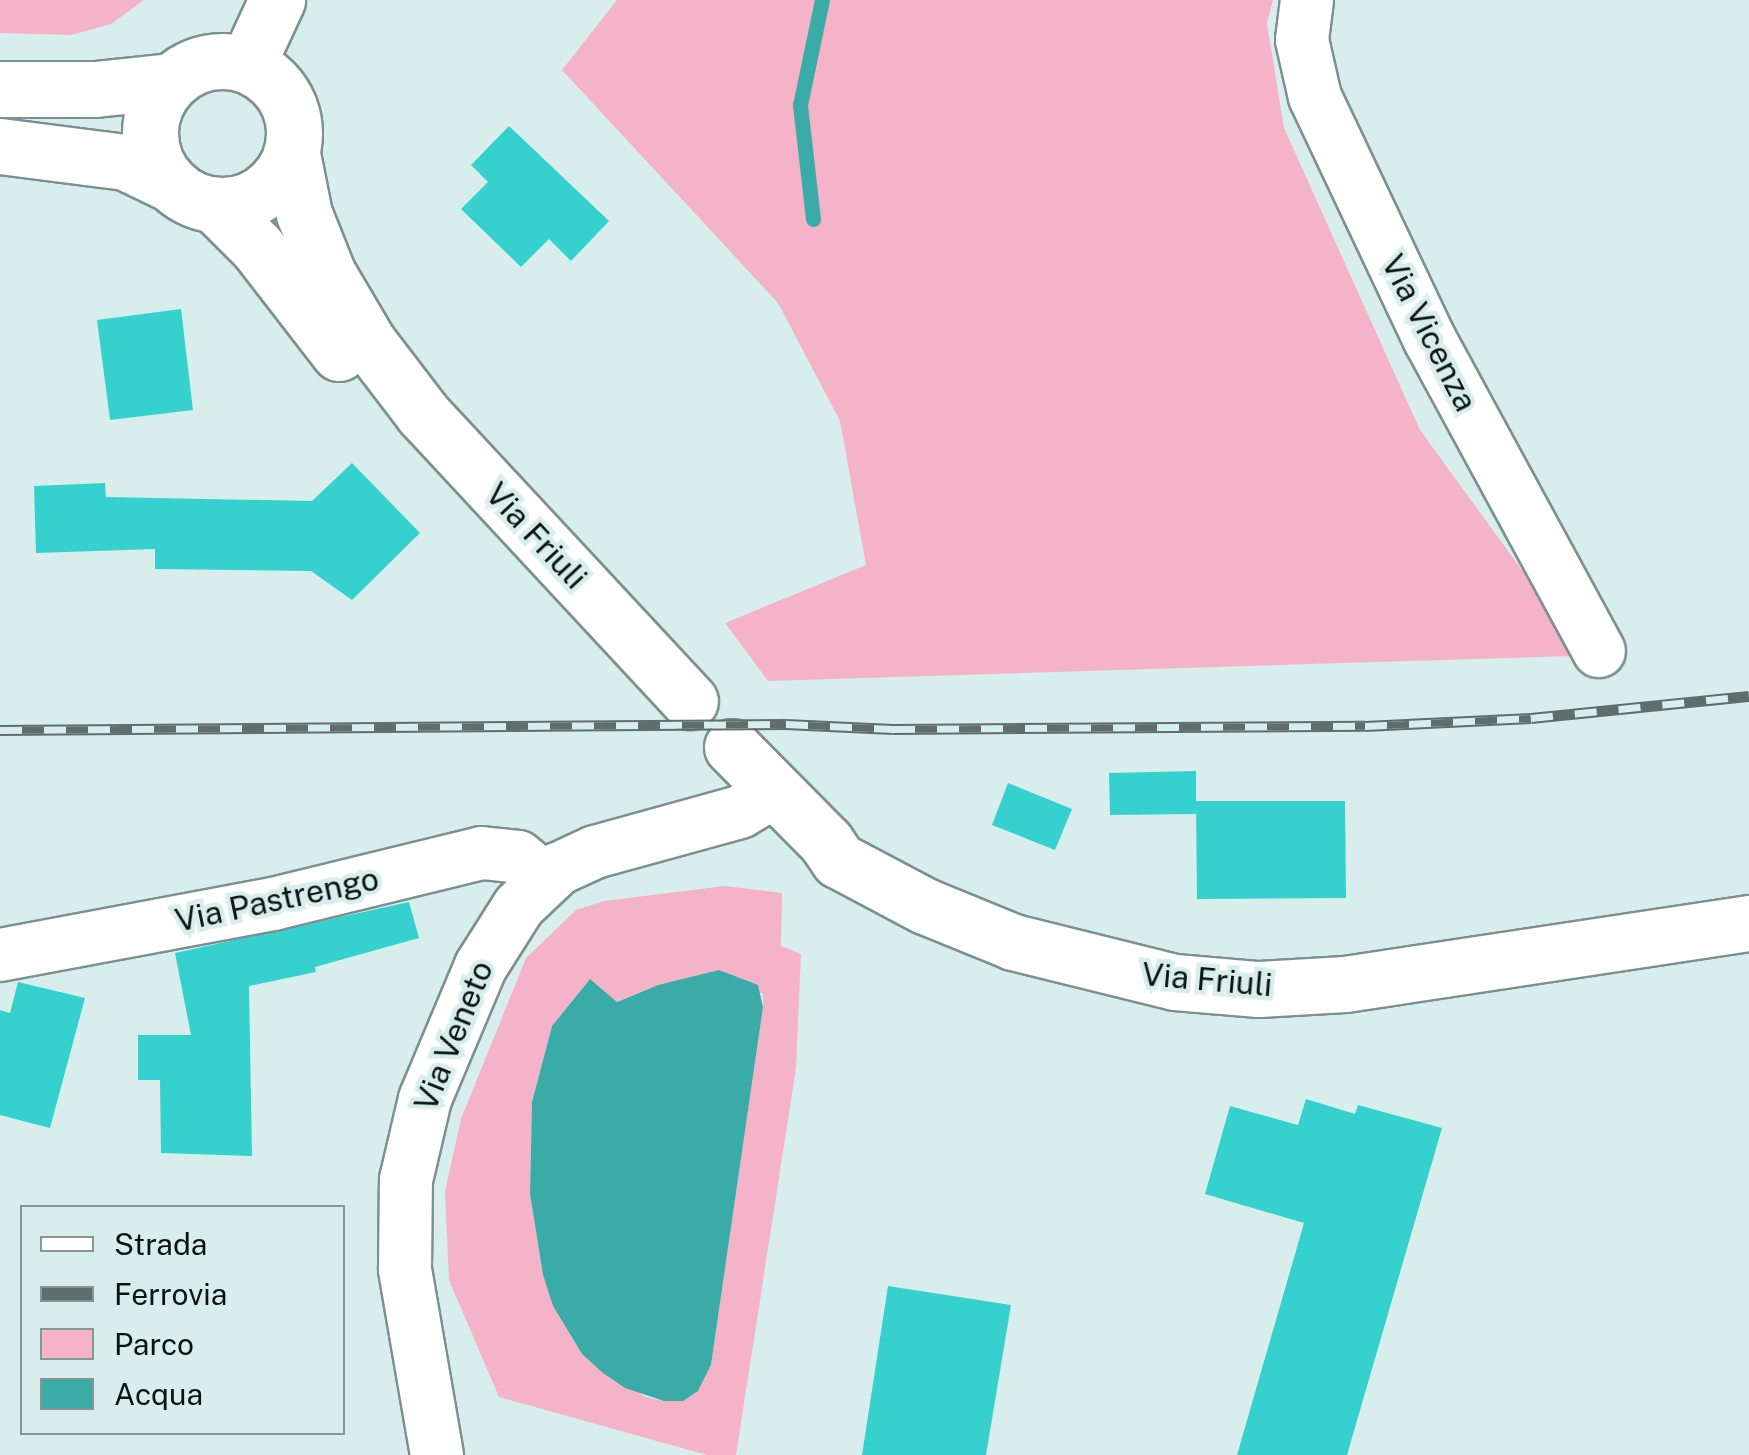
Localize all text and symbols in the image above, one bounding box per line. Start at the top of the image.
street label: Via Vicenza [1373,248,1485,418]
street label: Via Friuli [477,475,595,597]
street label: Via Pastrengo [172,860,382,940]
street label: Via Veneto [406,955,502,1117]
street label: Via Friuli [1140,955,1274,1005]
legend [20,1205,345,1435]
text: Strada [114,1226,207,1262]
text: Ferrovia [114,1276,227,1312]
text: Parco [114,1326,194,1362]
text: Acqua [114,1376,203,1412]

